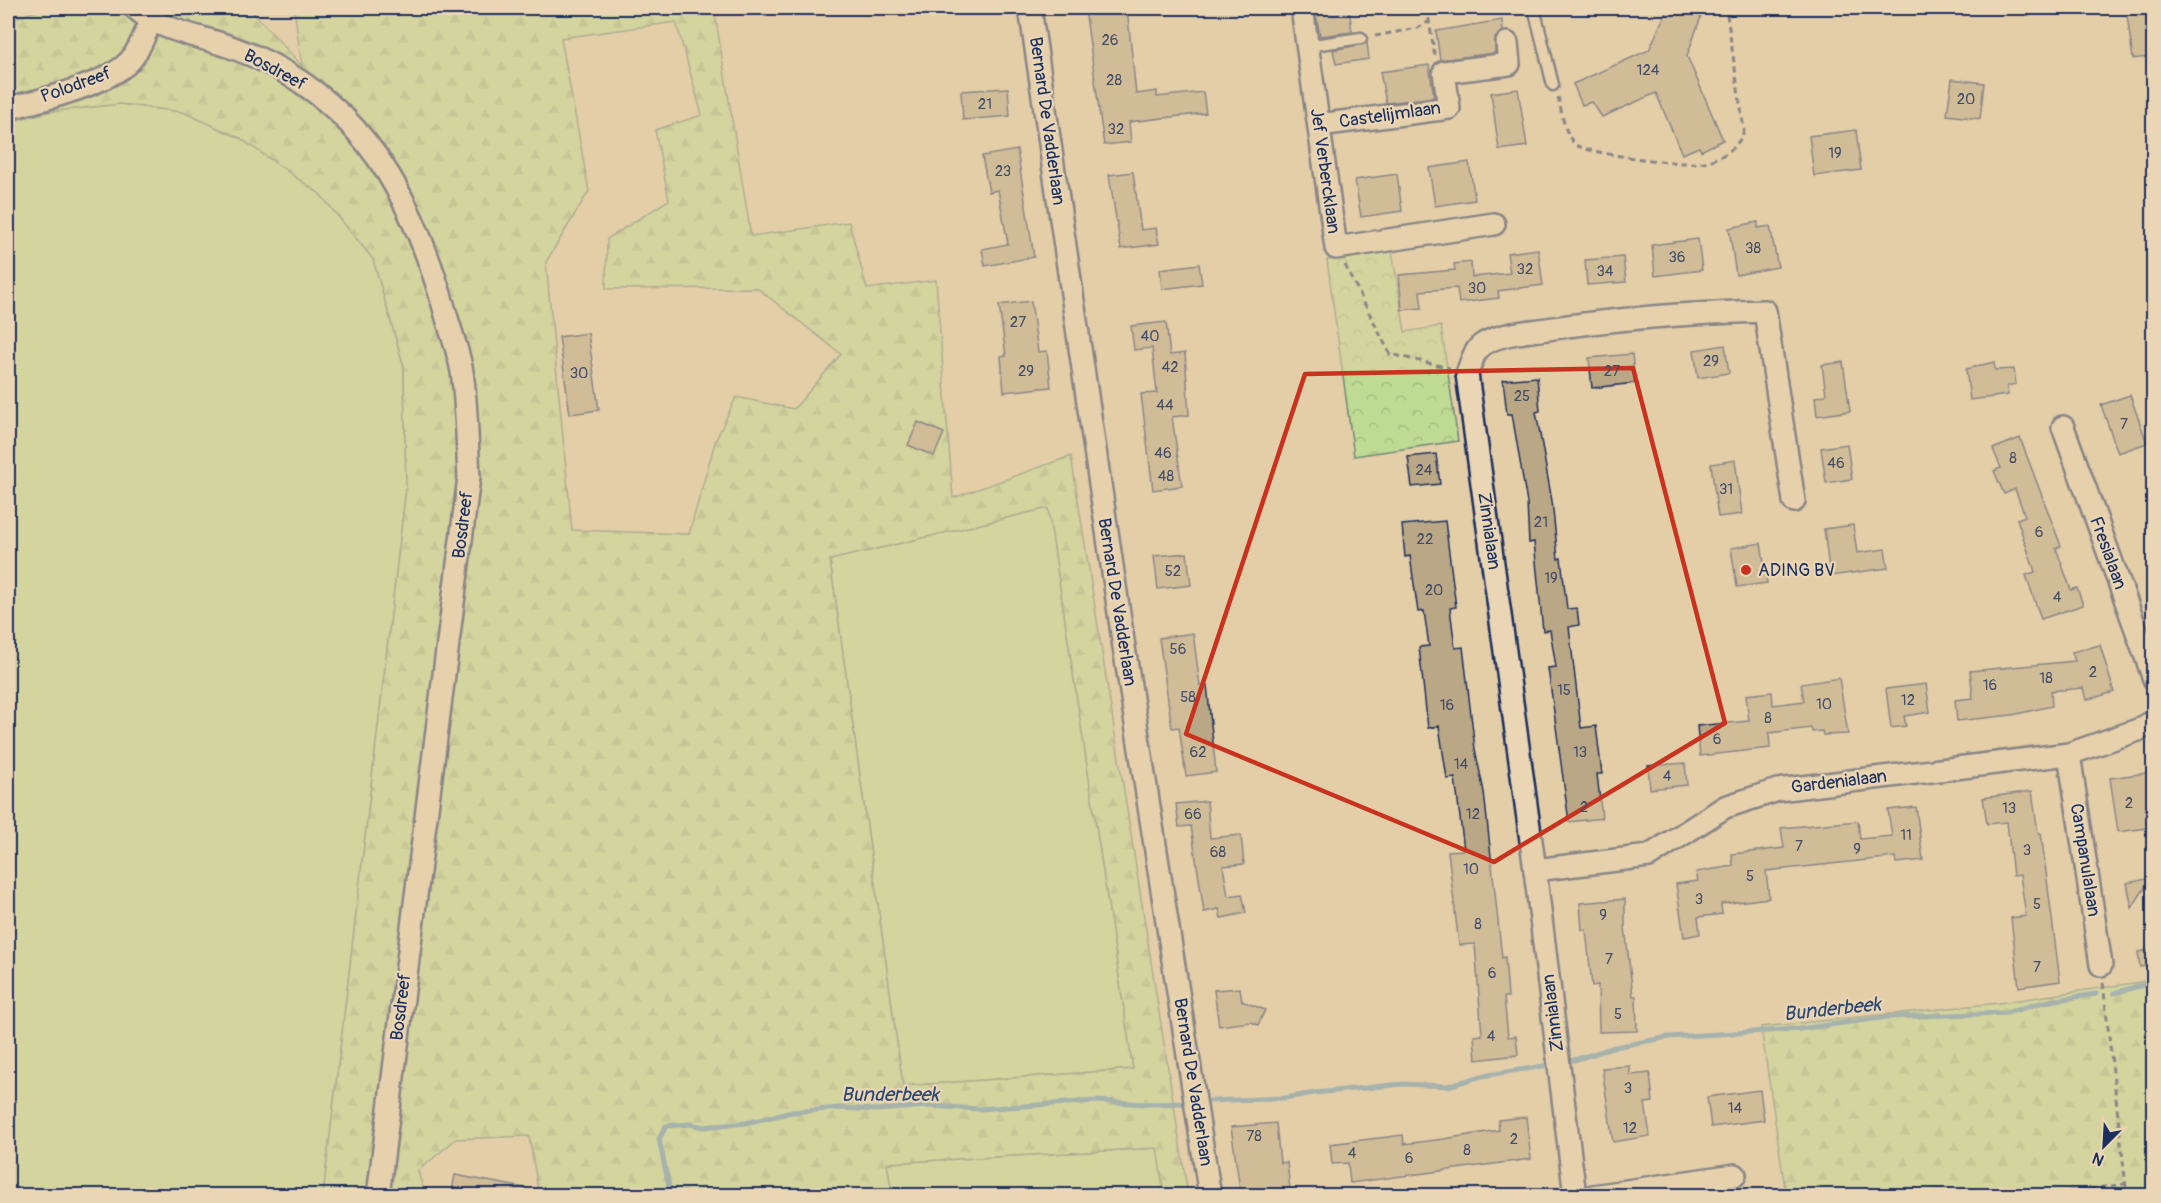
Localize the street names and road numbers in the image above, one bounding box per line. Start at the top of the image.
street label: Bernard De Vadderlaan [1024,35,1070,207]
street label: Bosdreef [240,44,311,96]
street label: Polodreef [38,61,115,108]
street label: Castelijmlaan [1338,96,1442,134]
street label: Jef Verbercklaan [1305,107,1345,235]
street label: Bosdreef [447,489,479,560]
street label: Zinnialaan [1472,491,1506,571]
street label: Fresialaan [2084,513,2132,593]
street label: Bernard De Vadderlaan [1092,516,1142,688]
street label: Gardenialaan [1790,765,1888,799]
street label: Campanulalaan [2065,802,2105,918]
street label: Bosdreef [385,971,417,1042]
street label: Zinnialaan [1537,973,1569,1053]
street label: Bernard De Vadderlaan [1168,996,1218,1168]

